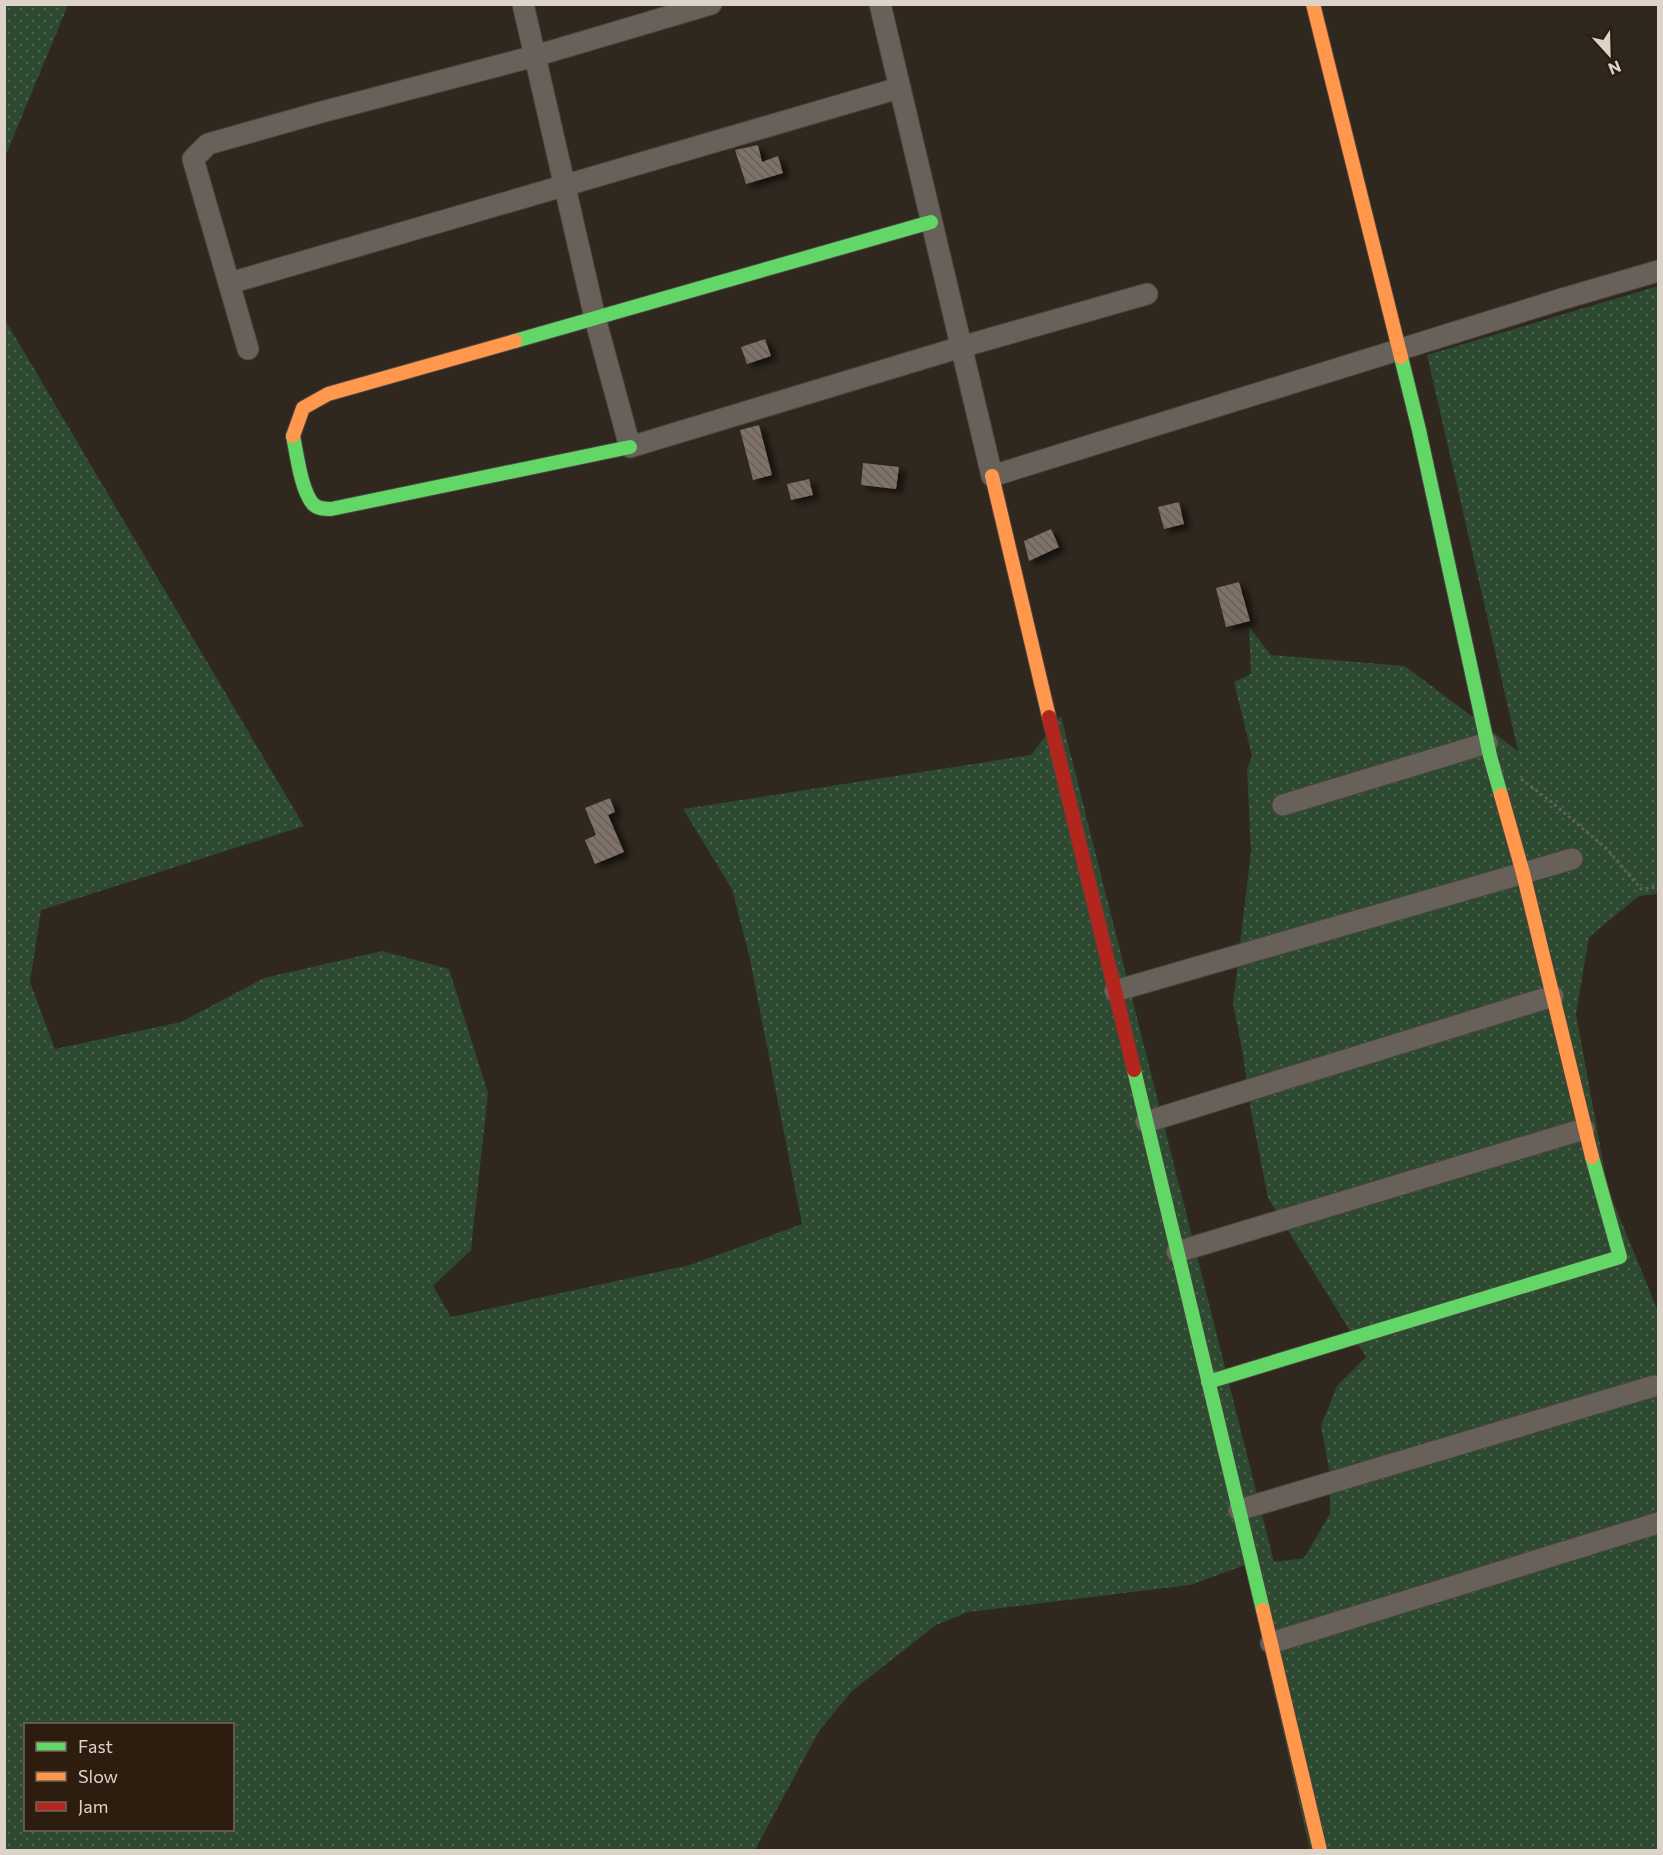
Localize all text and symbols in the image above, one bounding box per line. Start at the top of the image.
north arrow [1579,24,1639,84]
text: N [1606,57,1624,79]
legend [24,1723,234,1831]
text: Fast [78,1735,113,1757]
text: Slow [78,1765,118,1787]
text: Jam [78,1795,108,1817]

